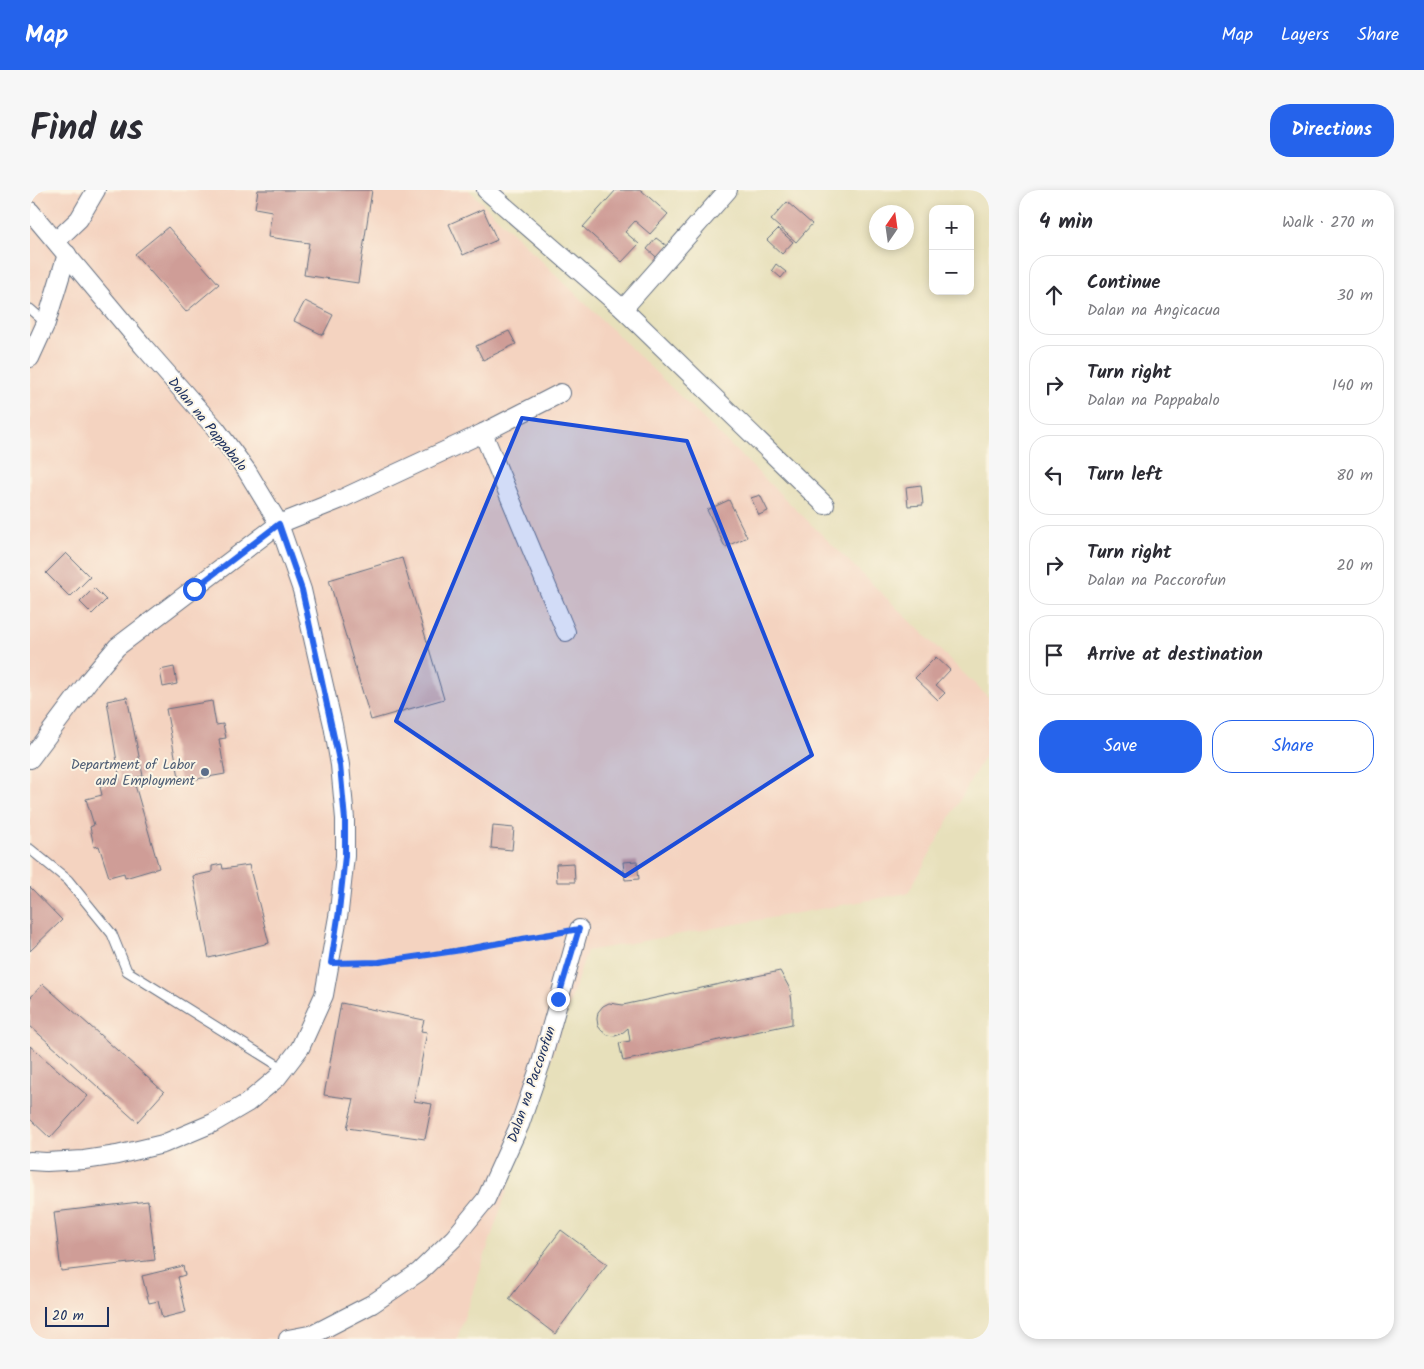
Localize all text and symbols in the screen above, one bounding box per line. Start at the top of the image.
text: Map [25,16,68,55]
text: Map [1222,21,1253,50]
text: Layers [1281,21,1329,50]
text: Share [1357,21,1399,50]
text: Find us [30,102,143,158]
button: Directions [1270,104,1394,157]
north arrow [869,205,914,250]
map controls [929,205,974,295]
button: + [929,205,974,250]
text: 4 min [1039,206,1093,239]
text: Walk · 270 m [1282,210,1374,235]
button: − [929,250,974,295]
text: Continue [1087,268,1160,298]
icon: ahead [1040,281,1068,309]
text: 30 m [1337,283,1373,308]
text: Dalan na Angicacua [1087,298,1220,323]
text: Turn right [1087,358,1172,388]
icon: right [1040,371,1068,399]
street label: Dalan na Pappabalo [162,373,252,477]
text: 140 m [1332,373,1373,398]
text: Dalan na Pappabalo [1087,388,1220,413]
text: Turn left [1087,460,1162,490]
icon: left [1040,461,1068,489]
text: 80 m [1336,463,1373,488]
text: Turn right [1087,538,1172,568]
icon: right [1040,551,1068,579]
text: 20 m [1337,553,1373,578]
text: Dalan na Paccorofun [1087,568,1226,593]
route start [183,578,206,601]
text: Arrive at destination [1087,640,1263,670]
icon: arrive [1040,641,1068,669]
button: Save [1039,720,1202,773]
button: Share [1212,720,1374,773]
place label: Department of Labor and Employment [71,754,196,792]
marker: Department of Labor and Employment [199,766,211,778]
route end [547,988,570,1011]
street label: Dalan na Paccorofun [502,1023,562,1145]
scale bar [45,1304,109,1327]
text: 20 m [52,1305,84,1327]

